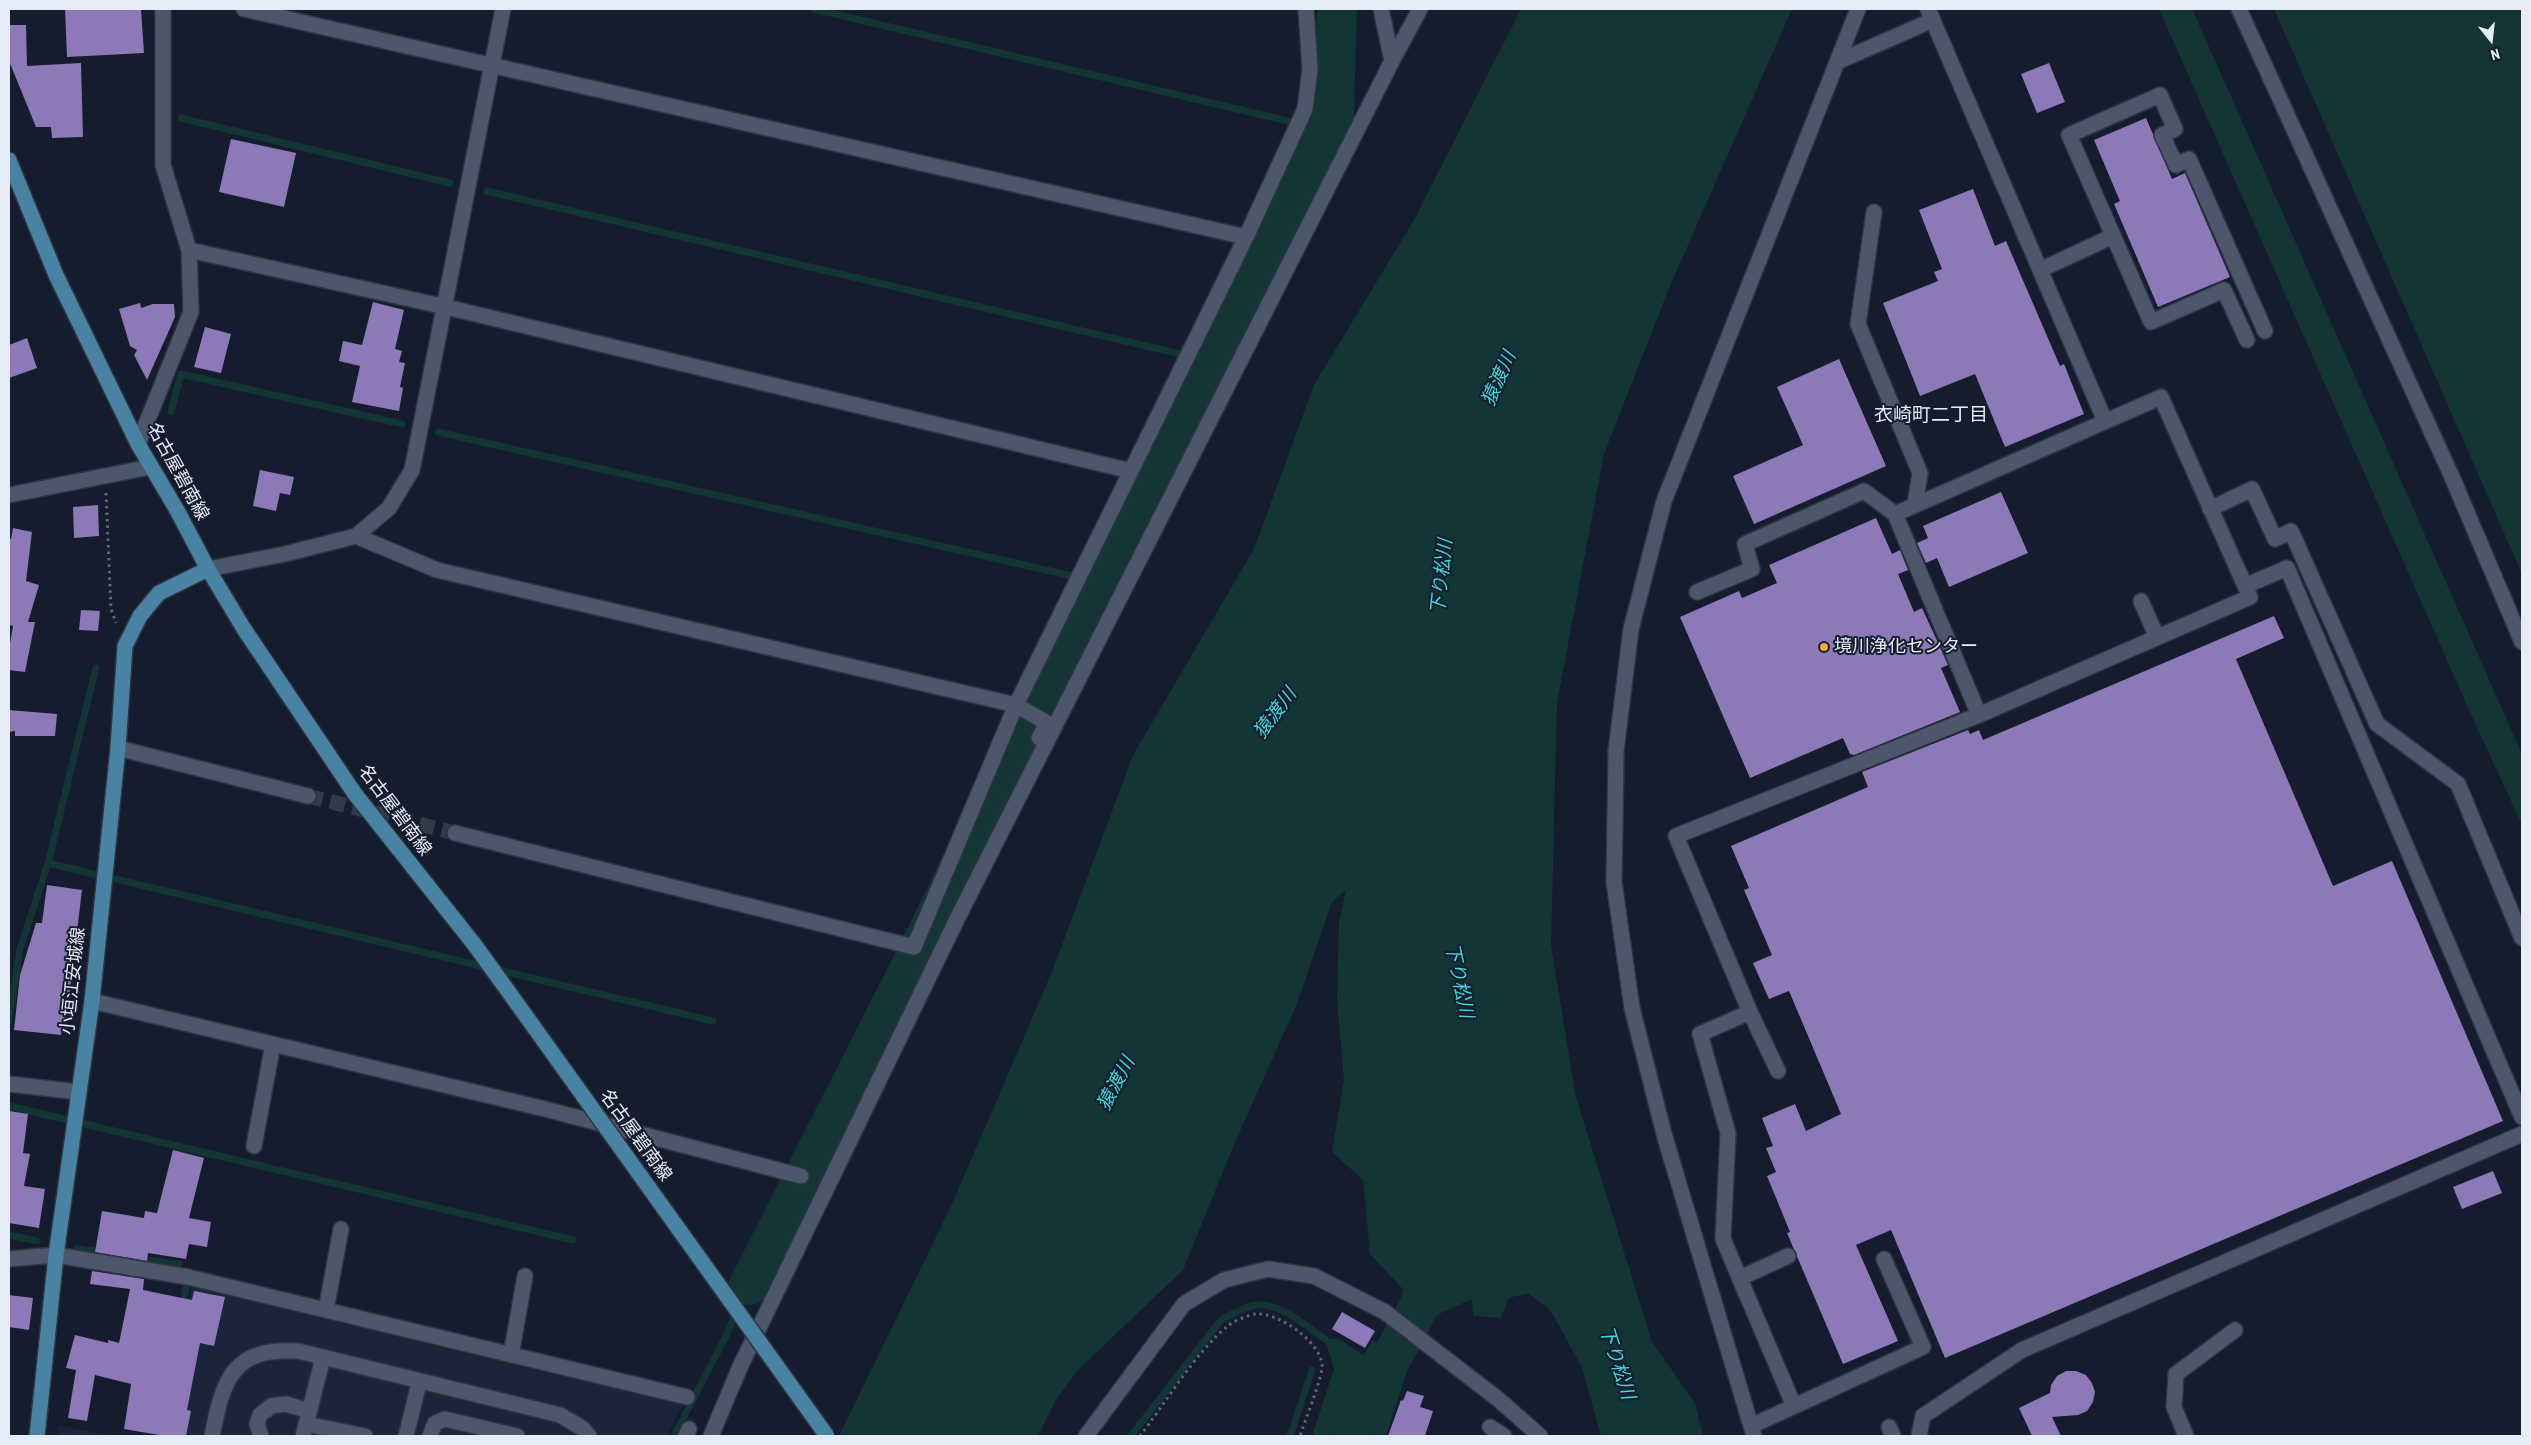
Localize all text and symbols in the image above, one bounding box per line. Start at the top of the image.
north arrow [2466,15,2516,65]
text: N [2489,46,2501,63]
water label: 猿渡川 [1478,348,1522,410]
district label: 衣崎町二丁目 [1874,405,1988,427]
street label: 名古屋碧南線 [141,420,213,524]
water label: 下り松川 [1428,538,1458,616]
place label: 境川浄化センター [1834,636,1978,658]
marker: 境川浄化センター [1818,641,1830,653]
water label: 猿渡川 [1250,684,1302,744]
street label: 名古屋碧南線 [353,761,435,861]
street label: 小垣江安城線 [58,926,90,1036]
water label: 下り松川 [1439,941,1477,1021]
water label: 猿渡川 [1094,1053,1140,1115]
street label: 名古屋碧南線 [595,1086,675,1186]
water label: 下り松川 [1593,1323,1639,1403]

